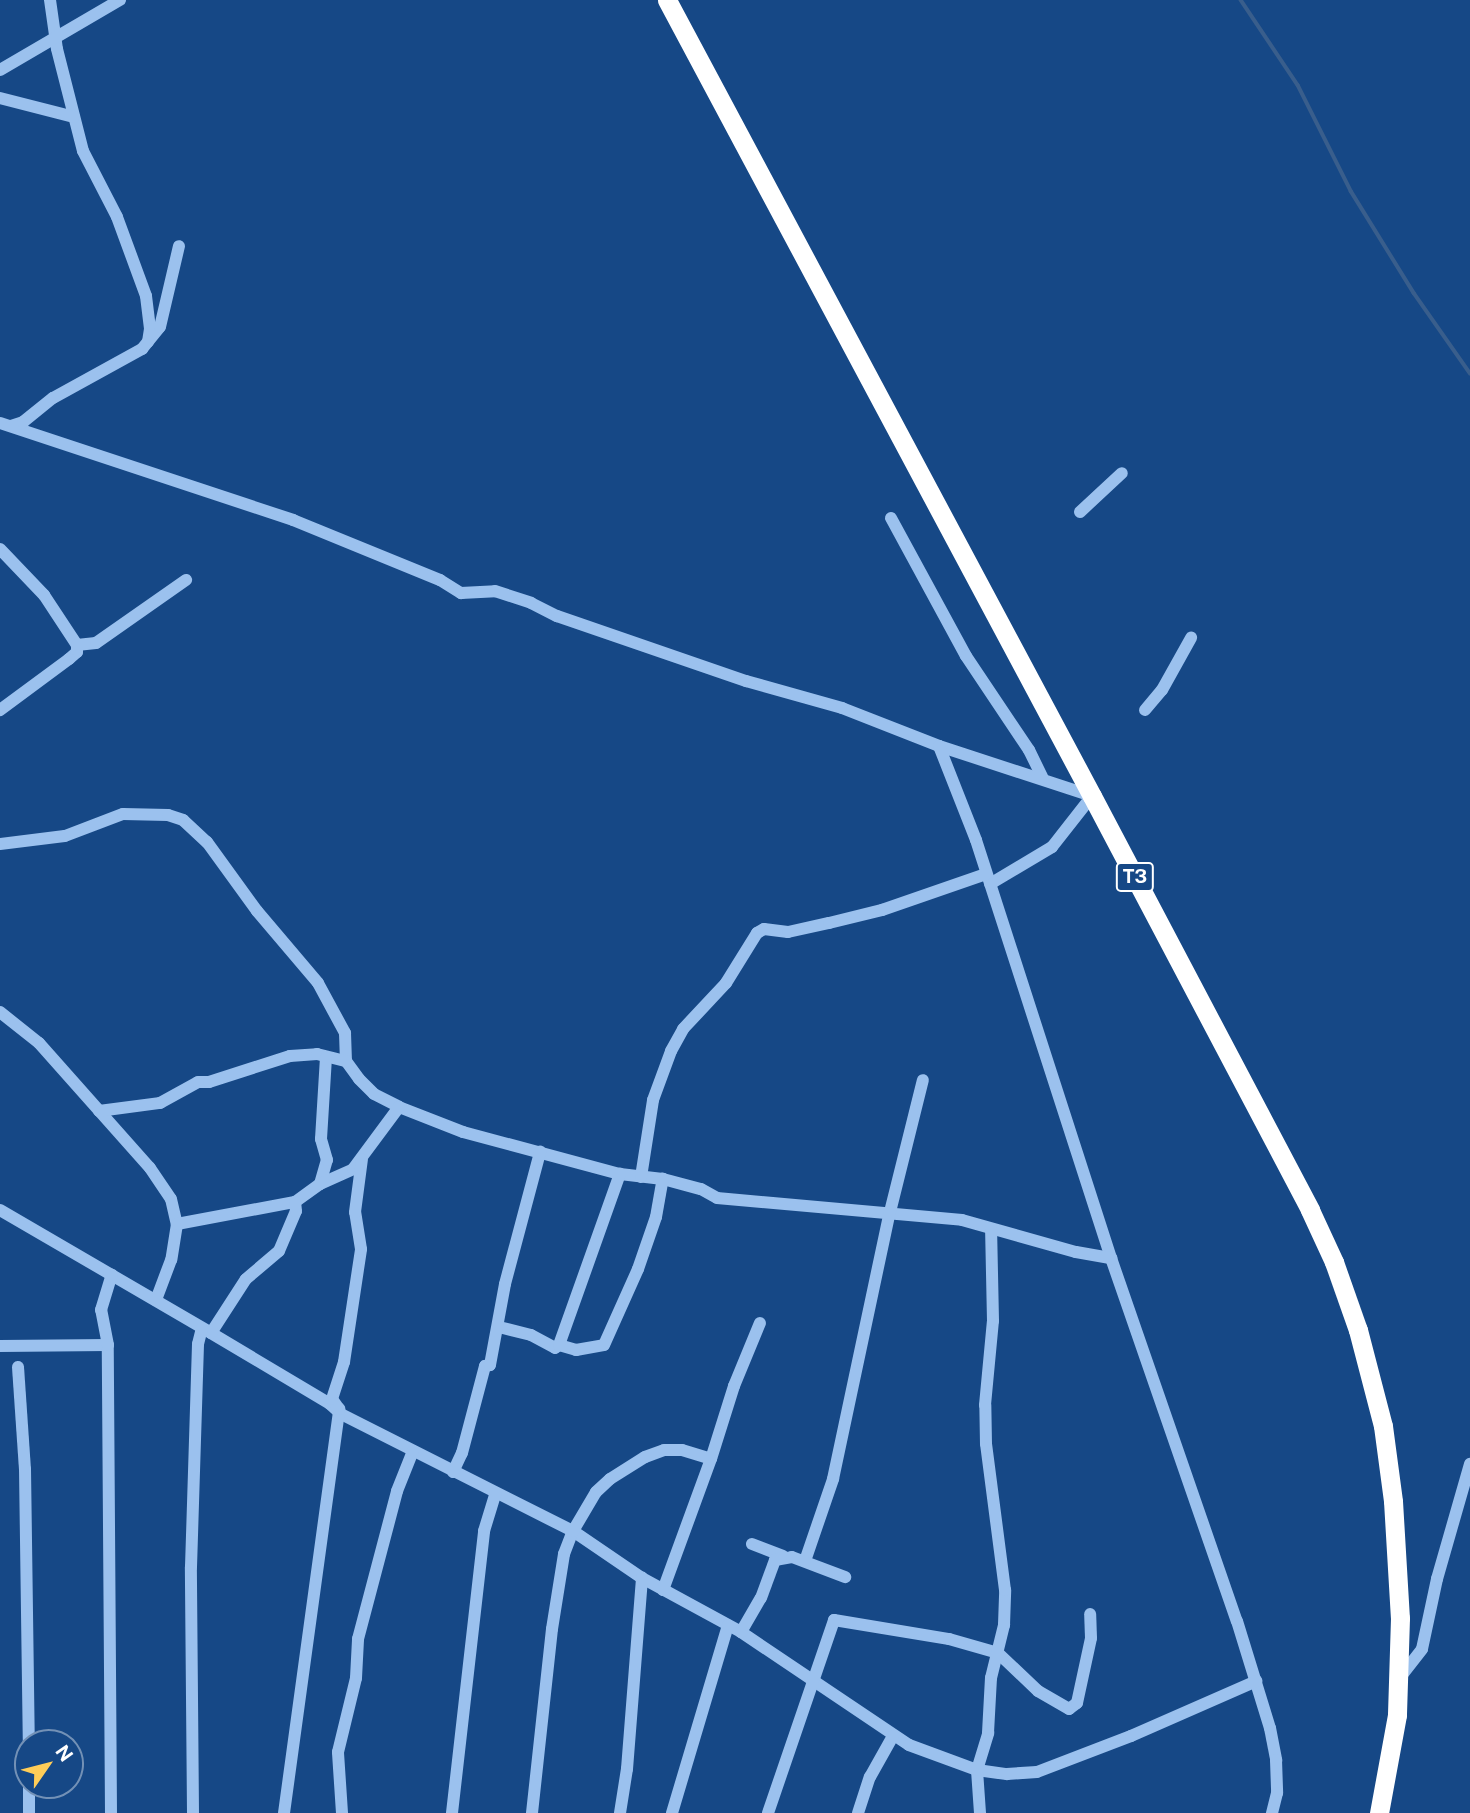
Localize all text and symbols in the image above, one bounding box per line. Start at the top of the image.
road number: T3 [1116,862,1154,892]
north arrow [14,1729,84,1799]
text: N [51,1741,78,1765]

